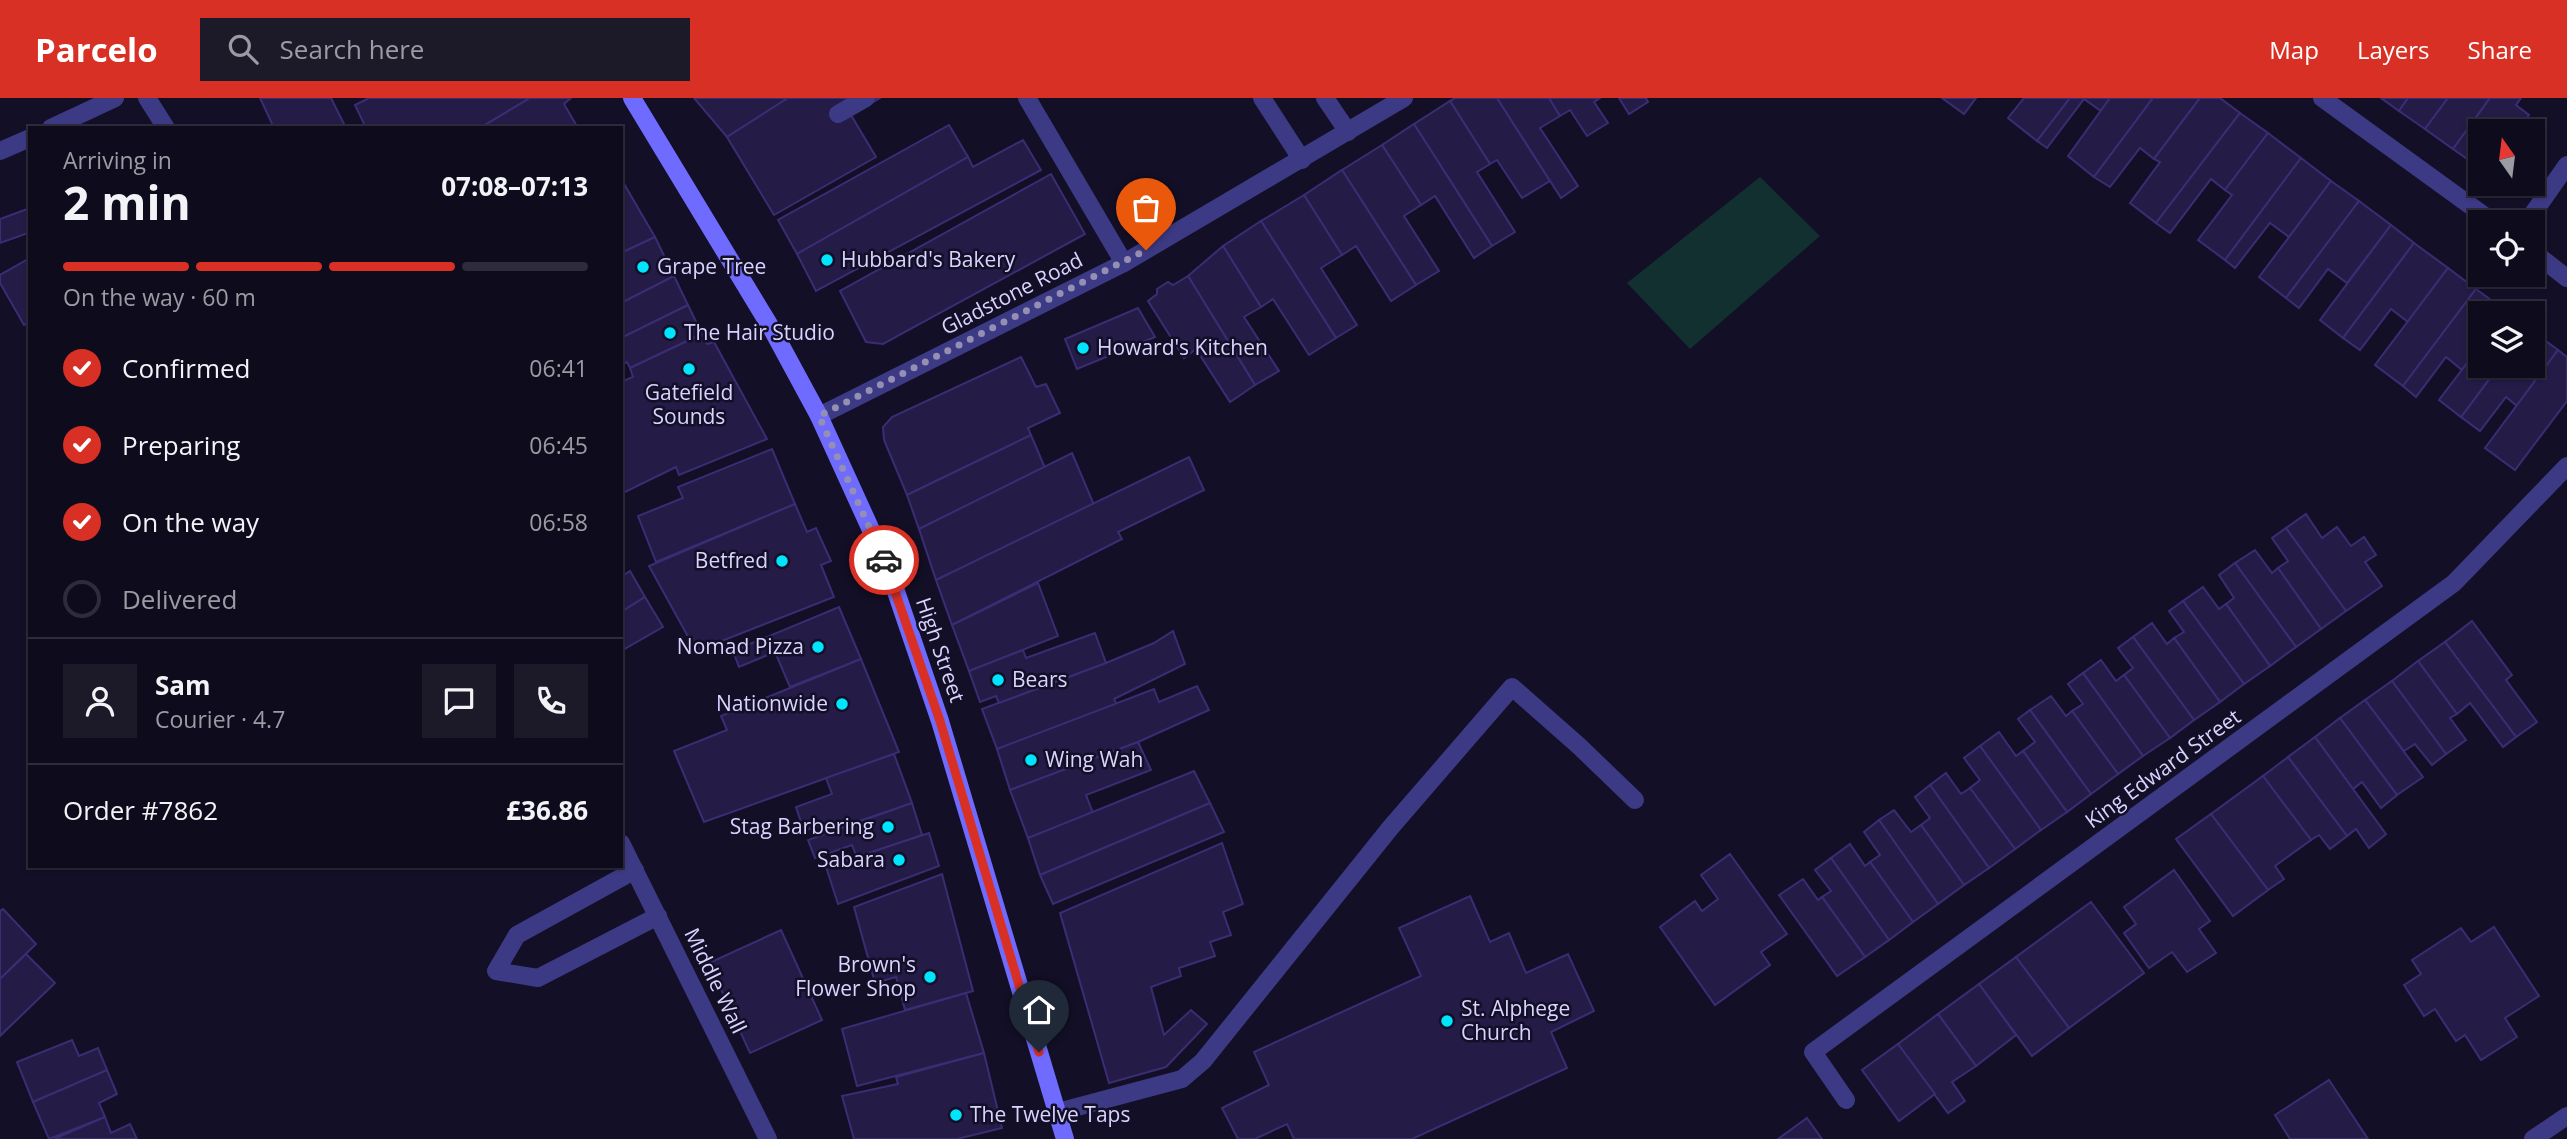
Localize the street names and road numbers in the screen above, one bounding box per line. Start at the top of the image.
street label: Gladstone Road [936,245,1087,341]
street label: High Street [910,593,972,706]
street label: King Edward Street [2079,702,2246,834]
street label: Middle Wall [678,923,753,1038]

